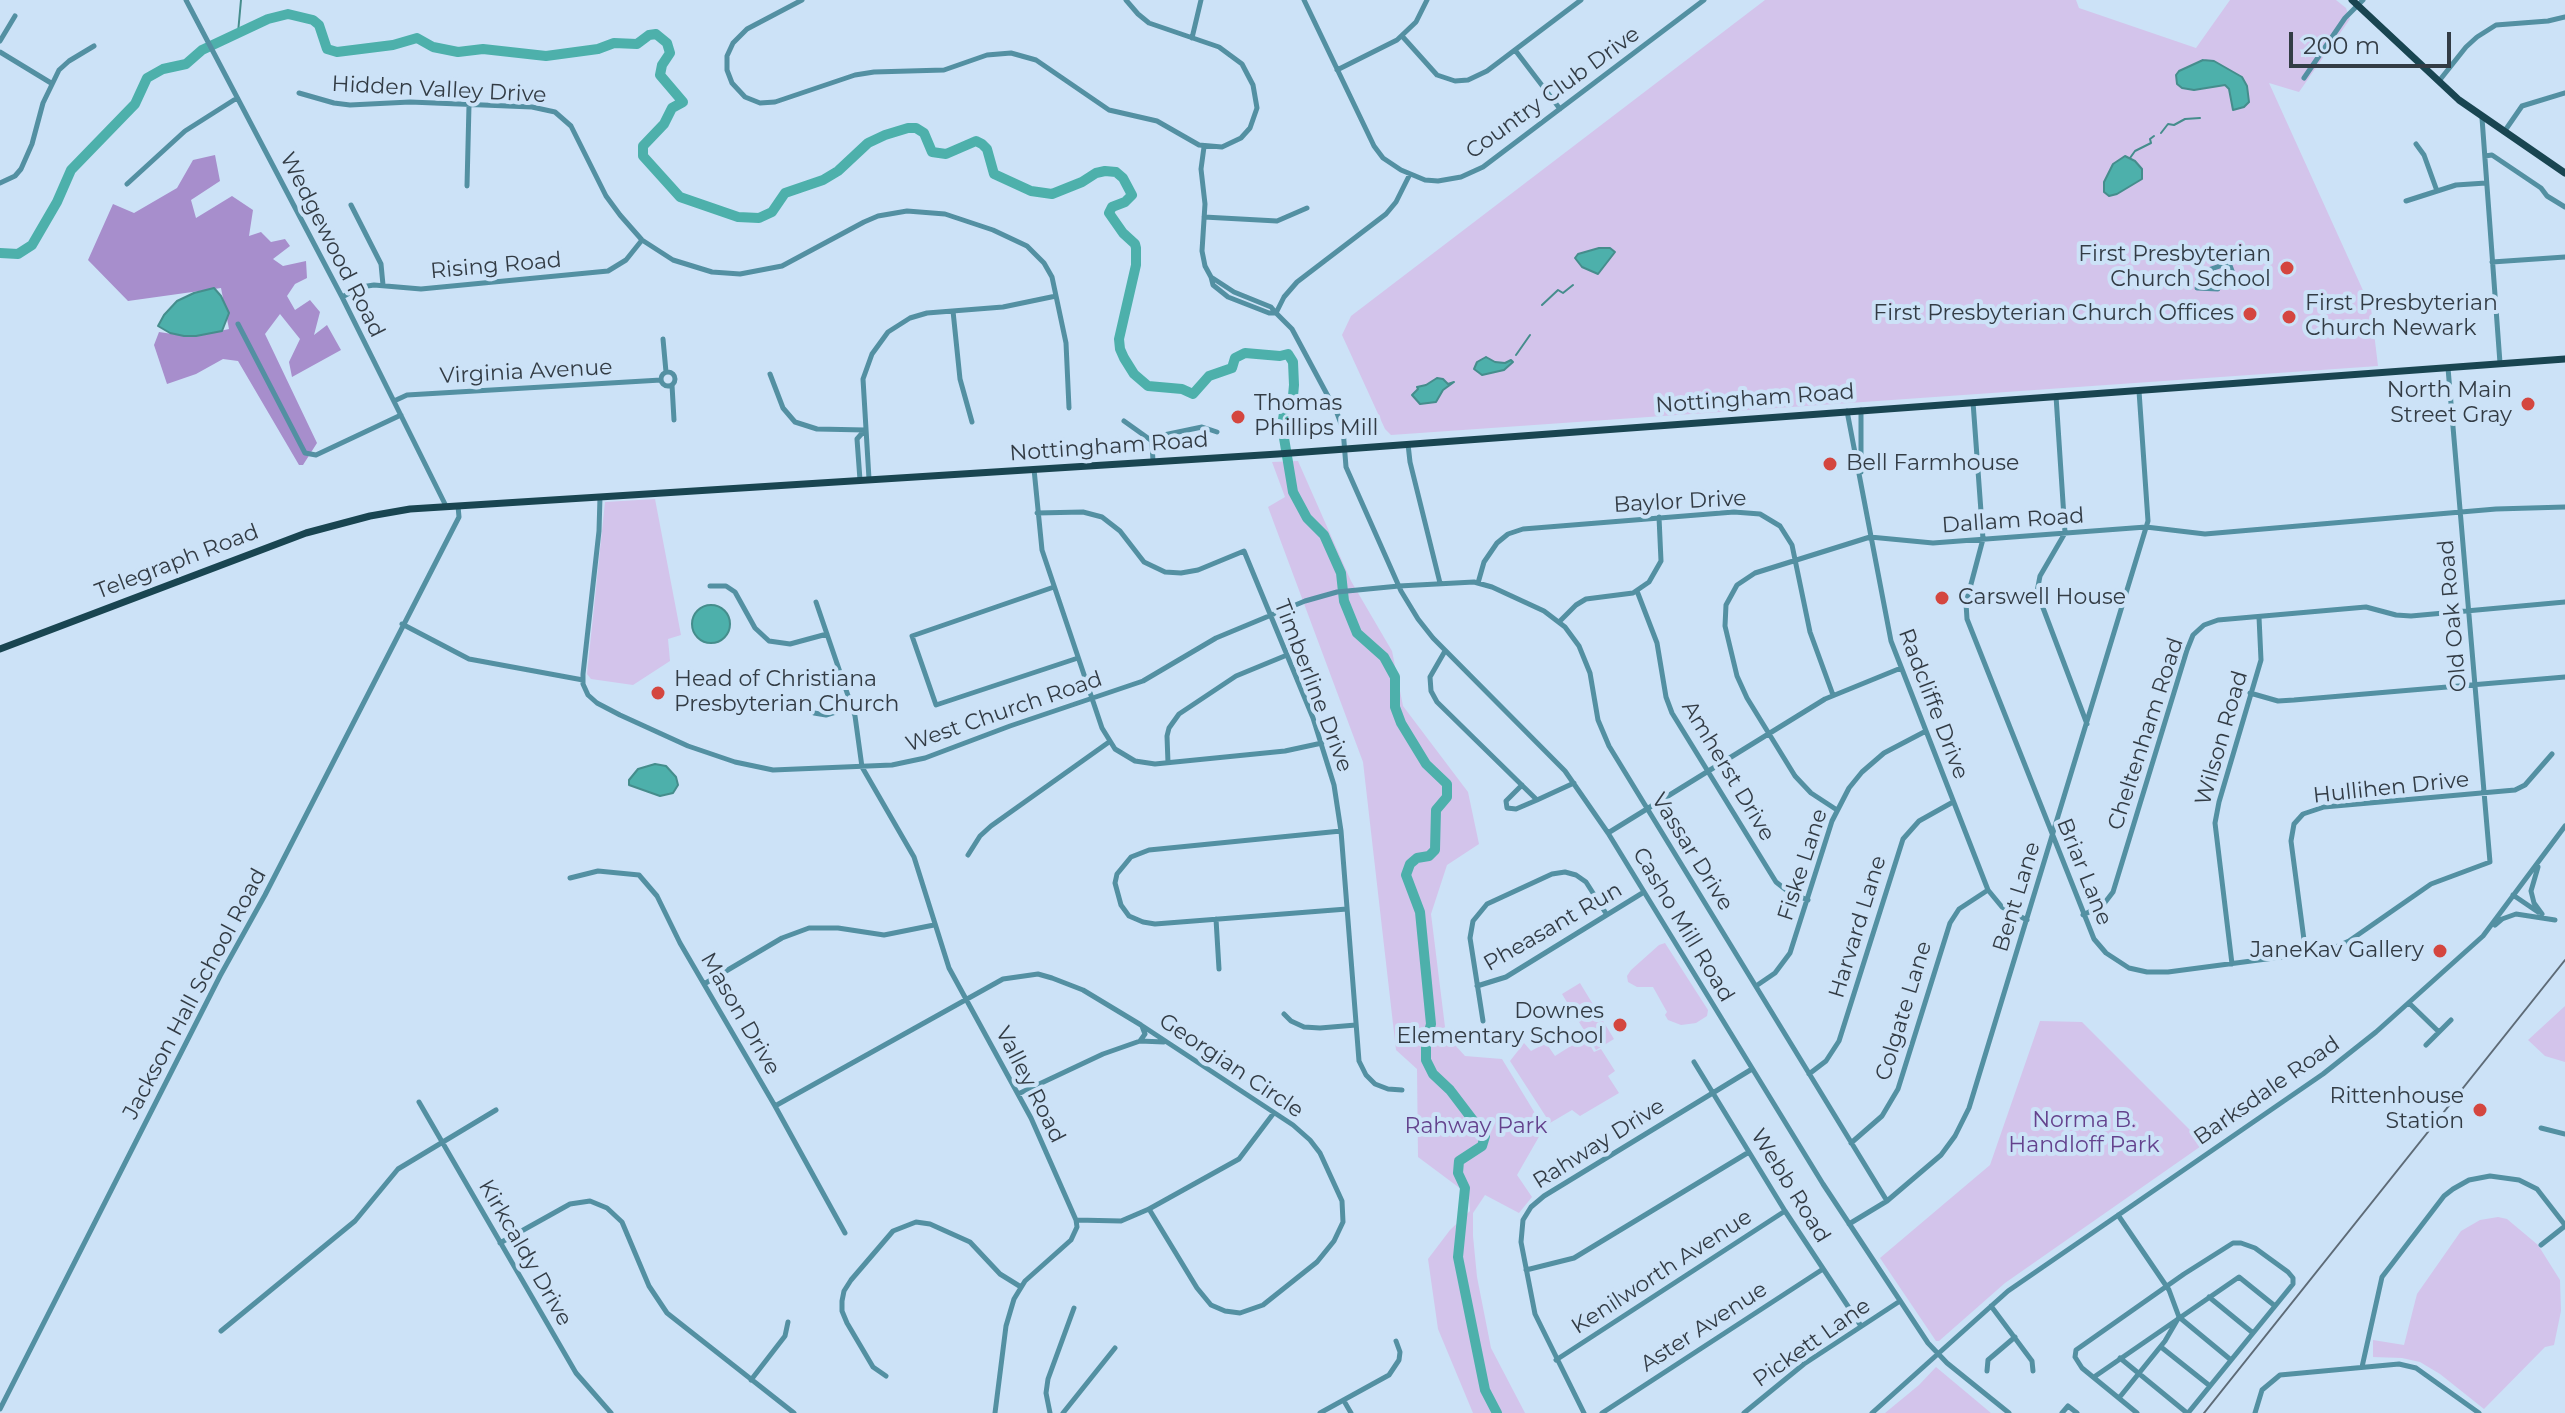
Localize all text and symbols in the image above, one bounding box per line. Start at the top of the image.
scale bar [2293,16,2455,66]
street label: Country Club Drive [1461,21,1645,165]
text: 200 m [2303,31,2380,60]
street label: Hidden Valley Drive [331,71,547,109]
street label: Wedgewood Road [274,148,390,342]
place label: First Presbyterian Church School [2078,242,2271,294]
street label: Rising Road [429,247,563,285]
marker: First Presbyterian Church School [2278,259,2296,277]
place label: First Presbyterian Church Newark [2305,291,2498,342]
place label: First Presbyterian Church Offices [1873,301,2234,327]
marker: First Presbyterian Church Offices [2241,305,2259,323]
marker: First Presbyterian Church Newark [2280,308,2298,326]
street label: Virginia Avenue [439,354,613,390]
place label: North Main Street Gray [2387,378,2512,430]
street label: Nottingham Road [1655,379,1855,419]
place label: Thomas Phillips Mill [1254,391,1379,442]
marker: North Main Street Gray [2519,395,2537,413]
marker: Thomas Phillips Mill [1229,408,1247,426]
street label: Nottingham Road [1009,427,1209,467]
place label: Bell Farmhouse [1846,451,2019,477]
marker: Bell Farmhouse [1821,455,1839,473]
street label: Baylor Drive [1613,485,1747,519]
street label: Dallam Road [1941,503,2085,539]
street label: Telegraph Road [92,519,262,605]
street label: Old Oak Road [2433,539,2473,693]
place label: Carswell House [1958,585,2126,611]
marker: Carswell House [1933,589,1951,607]
street label: Timberline Drive [1268,596,1358,776]
street label: Radcliffe Drive [1892,625,1974,783]
street label: Cheltenham Road [2102,635,2190,833]
street label: West Church Road [902,666,1106,758]
place label: Head of Christiana Presbyterian Church [674,667,899,718]
street label: Wilson Road [2190,668,2254,808]
marker: Head of Christiana Presbyterian Church [649,684,667,702]
street label: Amherst Drive [1676,696,1780,846]
street label: Hullihen Drive [2312,767,2470,809]
street label: Vassar Drive [1645,788,1739,916]
street label: Fiske Lane [1772,806,1834,924]
street label: Briar Lane [2051,815,2117,929]
street label: Bent Lane [1988,839,2046,955]
street label: Casho Mill Road [1626,843,1740,1007]
street label: Harvard Lane [1824,852,1892,1002]
street label: Jackson Hall School Road [118,864,272,1124]
street label: Pheasant Run [1479,877,1627,977]
street label: Colgate Lane [1870,938,1938,1084]
place label: JaneKav Gallery [2250,938,2424,964]
marker: JaneKav Gallery [2431,942,2449,960]
street label: Mason Drive [694,948,786,1080]
place label: Downes Elementary School [1397,999,1604,1050]
street label: Georgian Circle [1154,1008,1308,1124]
marker: Downes Elementary School [1611,1016,1629,1034]
street label: Valley Road [989,1022,1071,1148]
street label: Barksdale Road [2189,1031,2345,1151]
place label: Rittenhouse Station [2330,1084,2464,1136]
street label: Rahway Drive [1528,1093,1670,1195]
marker: Rittenhouse Station [2471,1101,2489,1119]
park label: Norma B. Handloff Park [2008,1108,2160,1160]
park label: Rahway Park [1405,1114,1547,1140]
street label: Webb Road [1744,1124,1836,1248]
street label: Kirkcaldy Drive [472,1175,578,1331]
street label: Kenilworth Avenue [1567,1204,1757,1340]
street label: Aster Avenue [1636,1276,1772,1378]
street label: Pickett Lane [1748,1293,1876,1393]

